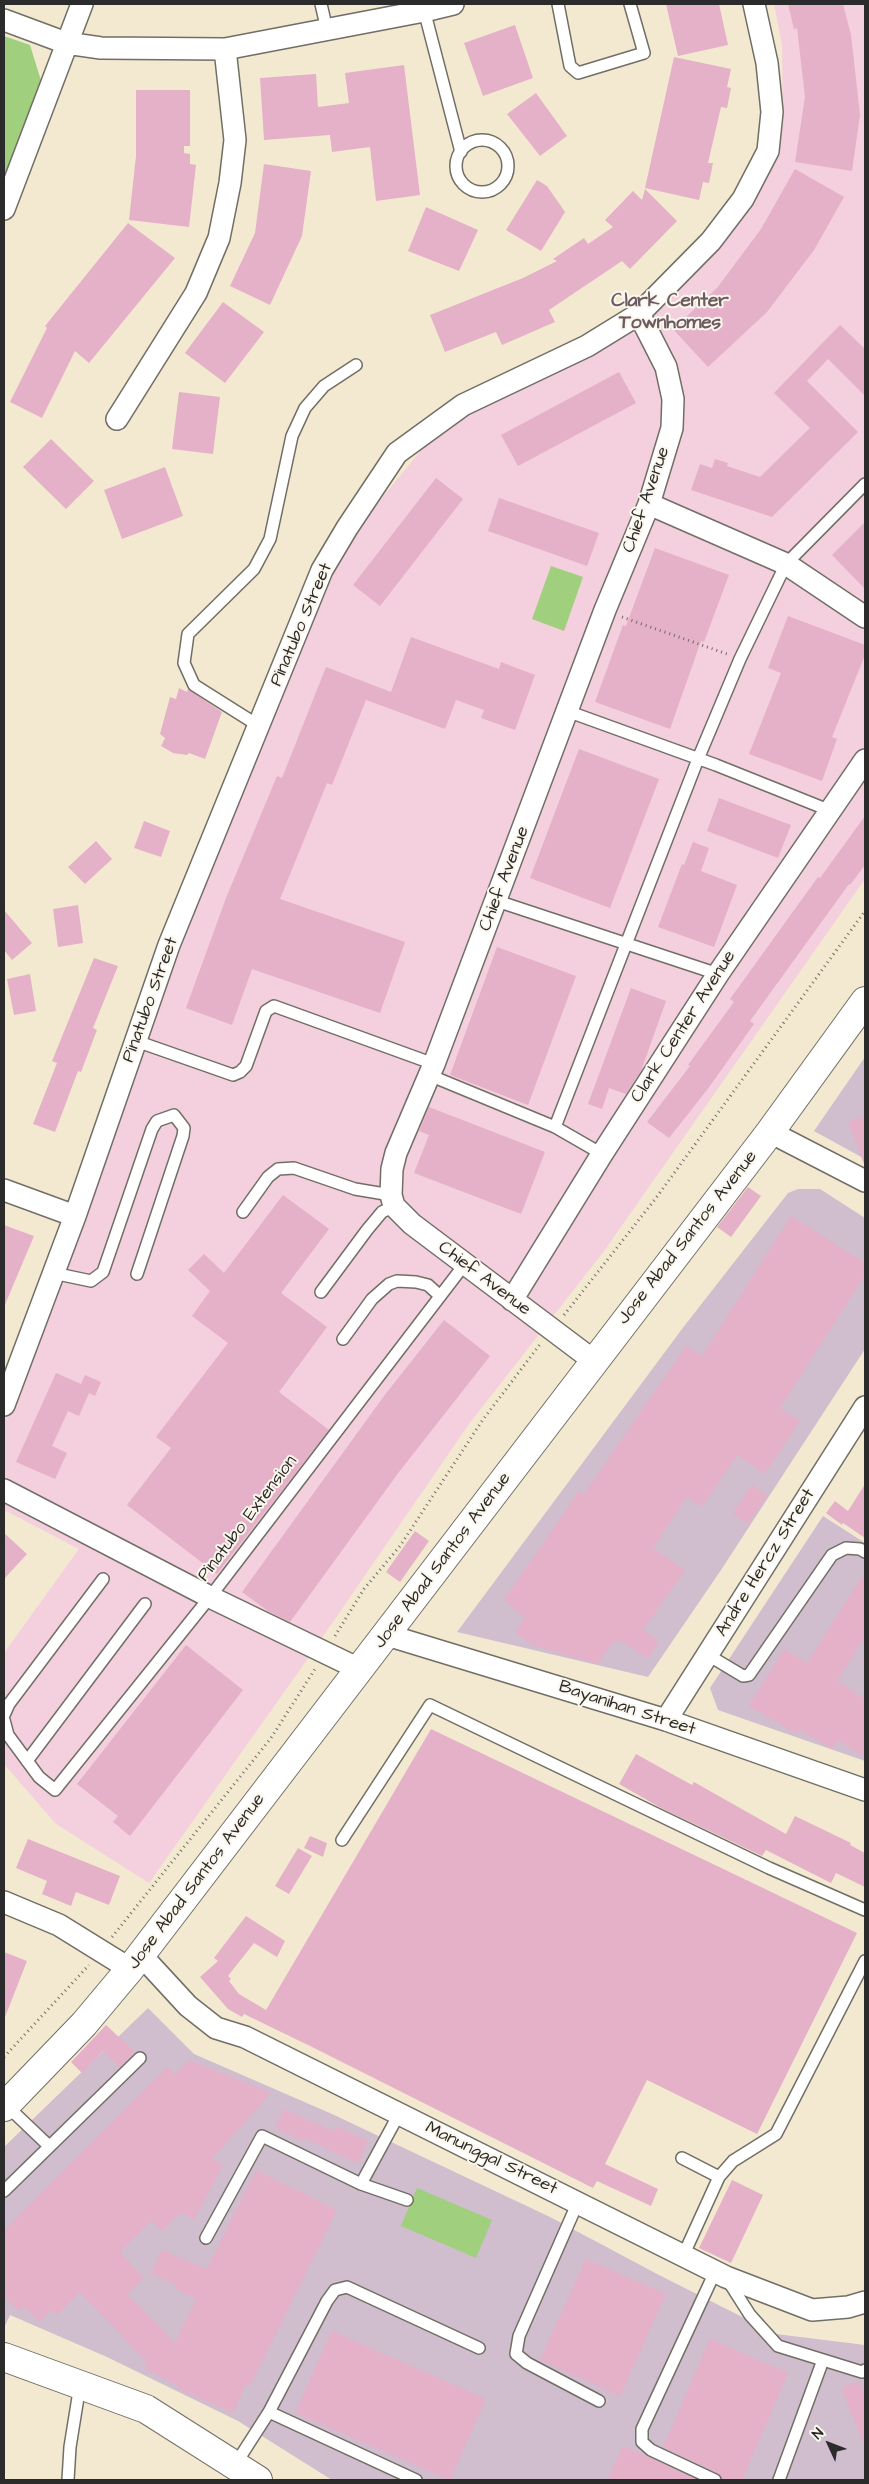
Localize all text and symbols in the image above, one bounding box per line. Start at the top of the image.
district label: Clark Center Townhomes [611,291,729,335]
street label: Chief Avenue [619,444,675,556]
street label: Pinatubo Street [266,560,338,690]
street label: Chief Avenue [475,824,535,934]
street label: Pinatubo Street [118,934,184,1066]
street label: Clark Center Avenue [627,947,741,1107]
street label: Jose Abad Santos Avenue [613,1147,763,1329]
street label: Chief Avenue [433,1237,535,1321]
street label: Pinatubo Extension [194,1452,302,1586]
street label: Jose Abad Santos Avenue [370,1469,516,1653]
street label: Andre Hercz Street [712,1485,820,1641]
street label: Bayanihan Street [556,1677,698,1741]
street label: Jose Abad Santos Avenue [124,1790,270,1974]
street label: Manunggal Street [421,2118,561,2200]
north arrow [804,2419,854,2469]
text: N [808,2424,828,2444]

